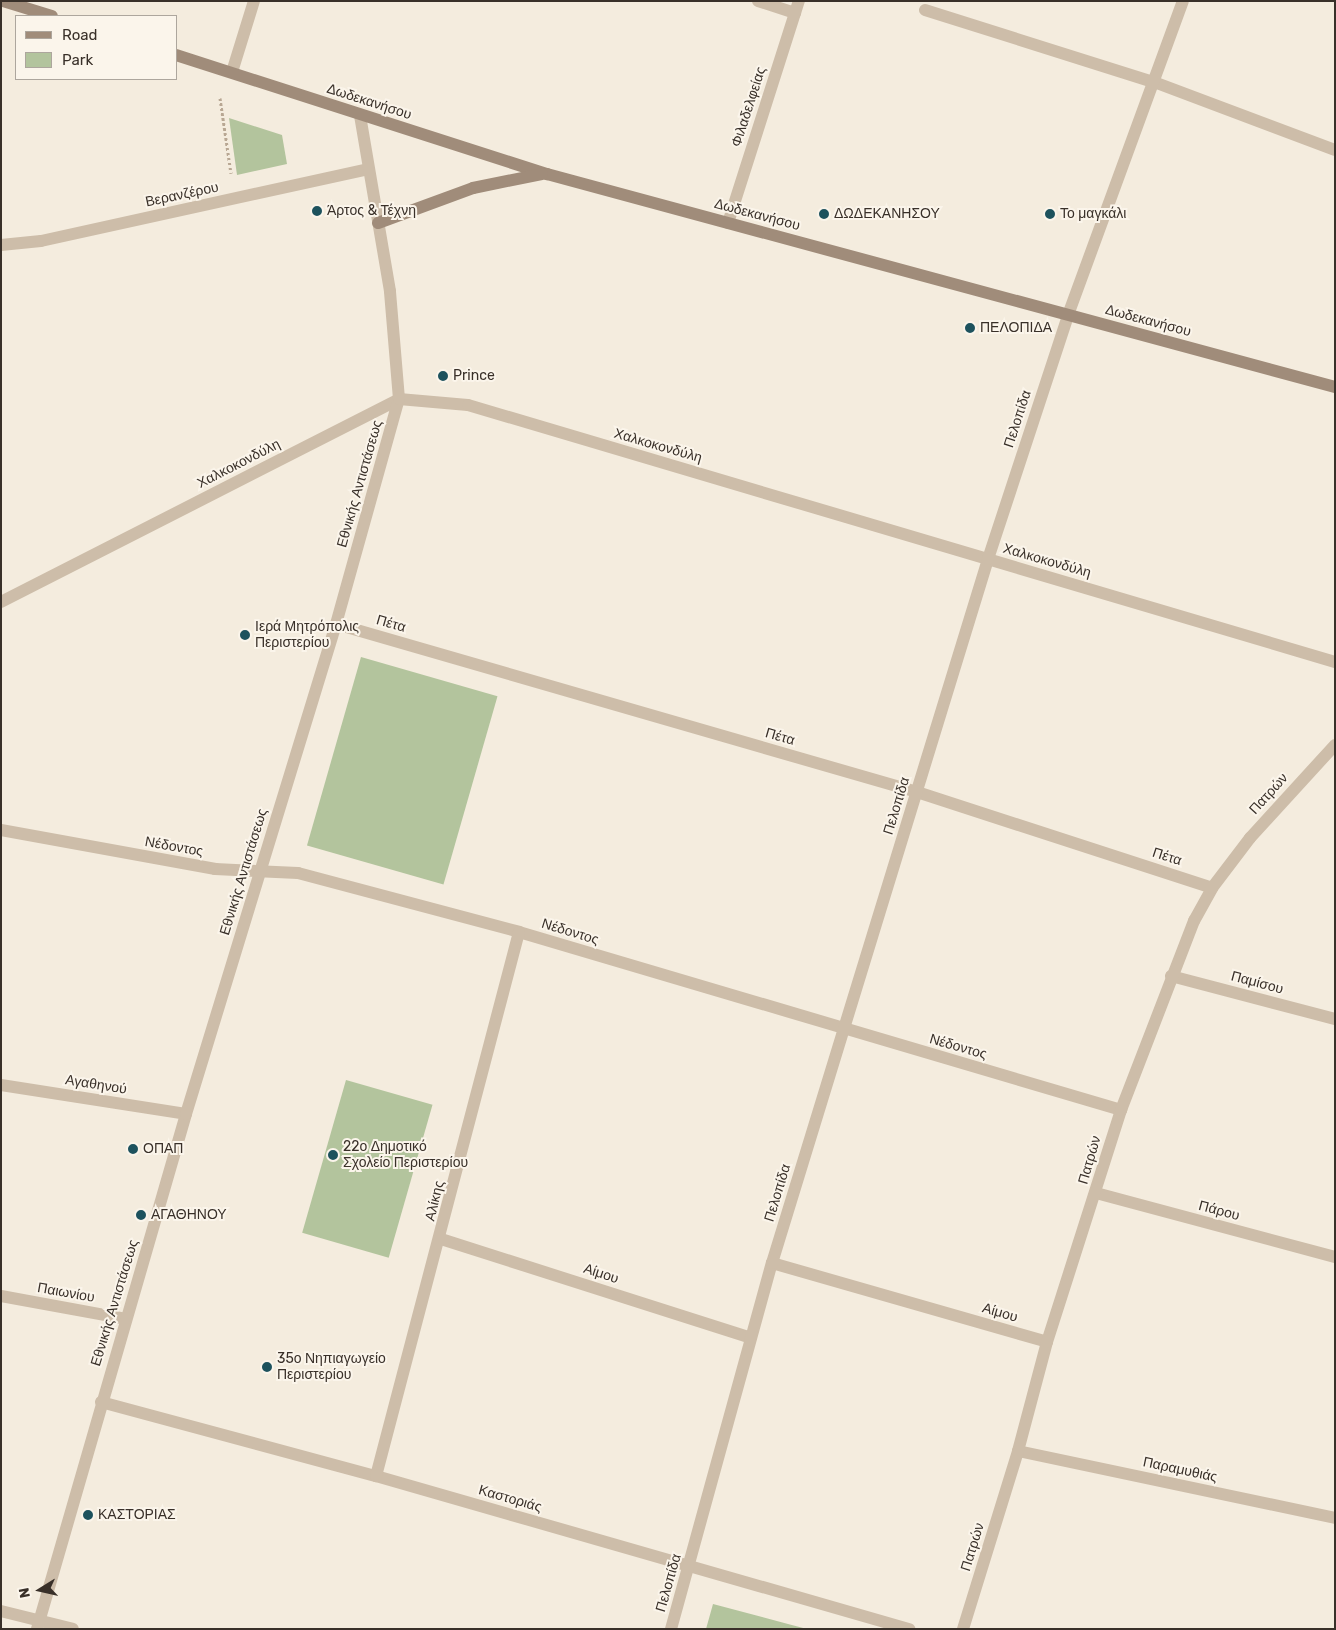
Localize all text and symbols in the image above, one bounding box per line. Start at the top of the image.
legend [15,15,178,80]
text: Road [62,26,98,44]
text: Park [62,51,93,69]
street label: Φιλαδελφείας [728,65,770,149]
street label: Δωδεκανήσου [325,80,413,124]
street label: Βερανζέρου [144,179,220,211]
street label: Δωδεκανήσου [712,195,802,235]
place label: Άρτος & Τέχνη [327,203,416,219]
marker: Άρτος & Τέχνη [311,205,323,217]
place label: ΔΩΔΕΚΑΝΗΣΟΥ [834,206,940,222]
place label: Το μαγκάλι [1060,206,1126,222]
marker: ΔΩΔΕΚΑΝΗΣΟΥ [818,208,830,220]
marker: Το μαγκάλι [1044,208,1056,220]
street label: Δωδεκανήσου [1103,301,1193,341]
place label: ΠΕΛΟΠΙΔΑ [980,320,1052,336]
marker: ΠΕΛΟΠΙΔΑ [964,322,976,334]
place label: Prince [453,368,495,384]
marker: Prince [437,370,449,382]
street label: Πελοπίδα [1001,388,1035,450]
street label: Εθνικής Αντιστάσεως [334,418,386,550]
street label: Χαλκοκονδύλη [612,425,704,467]
street label: Χαλκοκονδύλη [195,436,283,492]
street label: Χαλκοκονδύλη [1001,540,1093,582]
street label: Πέτα [374,612,408,636]
place label: Ιερά Μητρόπολις Περιστερίου [255,619,359,652]
marker: Ιερά Μητρόπολις Περιστερίου [239,629,251,641]
street label: Πέτα [763,725,797,749]
street label: Πατρών [1246,770,1292,818]
street label: Πελοπίδα [880,775,914,837]
street label: Εθνικής Αντιστάσεως [217,807,271,937]
street label: Νέδοντος [144,834,204,860]
street label: Πέτα [1150,844,1184,870]
street label: Νέδοντος [539,915,601,949]
street label: Παμίσου [1229,968,1285,998]
street label: Νέδοντος [927,1031,989,1063]
street label: Αγαθηνού [64,1072,128,1098]
street label: Πατρών [1075,1134,1105,1186]
place label: 22ο Δημοτικό Σχολείο Περιστερίου [343,1139,468,1172]
place label: ΟΠΑΠ [143,1141,183,1157]
marker: ΟΠΑΠ [127,1143,139,1155]
marker: 22ο Δημοτικό Σχολείο Περιστερίου [327,1149,339,1161]
street label: Πελοπίδα [761,1162,795,1224]
street label: Αλίκης [422,1179,448,1223]
street label: Πάρου [1197,1198,1241,1224]
place label: ΑΓΑΘΗΝΟΥ [151,1207,227,1223]
marker: ΑΓΑΘΗΝΟΥ [135,1209,147,1221]
street label: Εθνικής Αντιστάσεως [88,1238,142,1368]
street label: Αίμου [581,1260,621,1288]
street label: Παιωνίου [36,1280,96,1306]
street label: Αίμου [980,1300,1020,1326]
place label: 35ο Νηπιαγωγείο Περιστερίου [277,1351,386,1384]
marker: 35ο Νηπιαγωγείο Περιστερίου [261,1361,273,1373]
street label: Παραμυθιάς [1141,1454,1219,1486]
street label: Καστοριάς [476,1482,544,1516]
place label: ΚΑΣΤΟΡΙΑΣ [98,1507,176,1523]
marker: ΚΑΣΤΟΡΙΑΣ [82,1509,94,1521]
street label: Πατρών [958,1521,988,1573]
street label: Πελοπίδα [653,1552,685,1614]
north arrow [15,1565,65,1615]
text: N [15,1586,34,1599]

